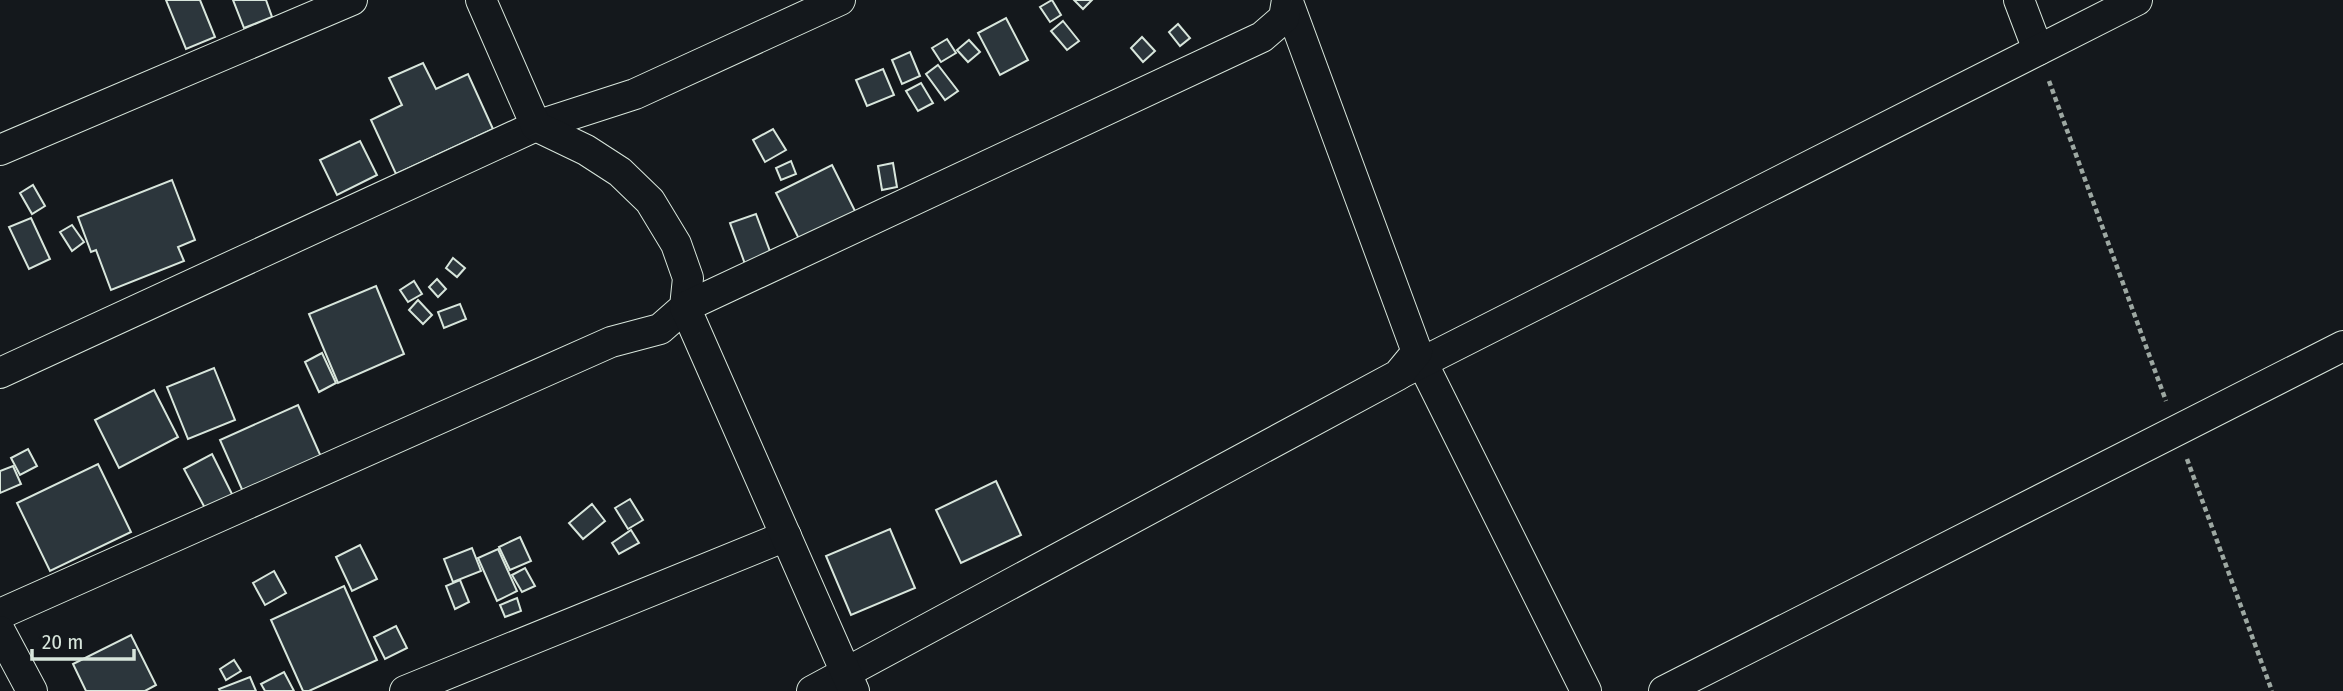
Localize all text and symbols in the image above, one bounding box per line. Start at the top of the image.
scale bar [32,618,133,662]
text: 20 m [42,629,83,655]

